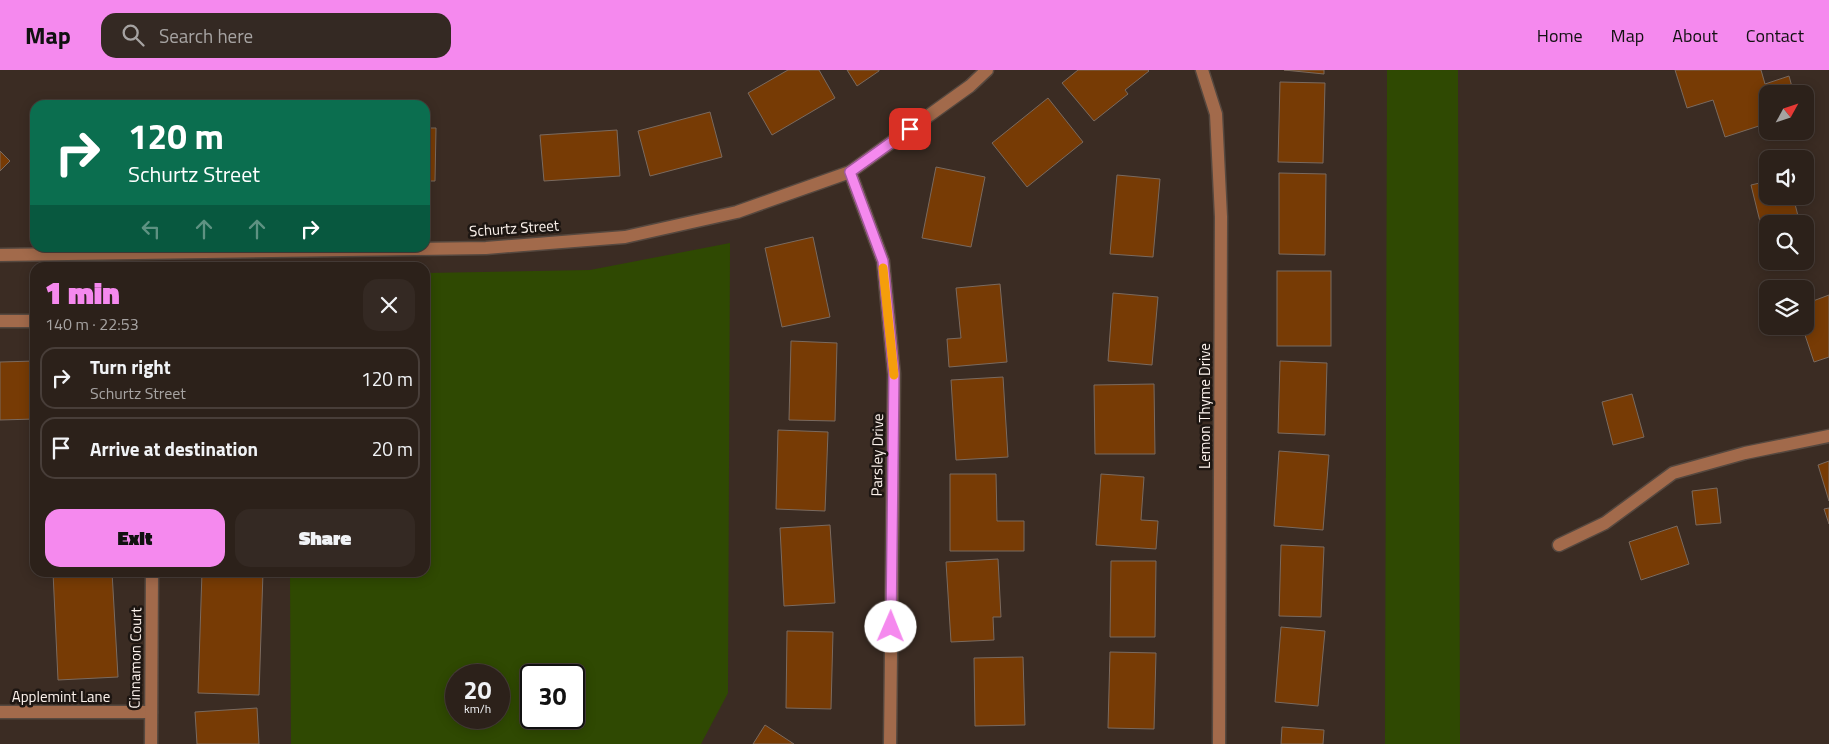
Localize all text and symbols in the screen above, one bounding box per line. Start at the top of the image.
search box [101,13,451,58]
text: Map [25,17,71,53]
icon: search [119,21,147,49]
text: Search here [159,21,253,50]
text: Home [1537,22,1583,49]
text: Map [1611,22,1644,49]
text: About [1672,22,1718,49]
text: Contact [1746,22,1804,49]
north arrow [1759,85,1814,140]
map controls [1759,85,1814,335]
pin [889,108,931,150]
text: 120 m [128,109,224,163]
icon: arrive [896,115,924,143]
icon: right [45,120,110,185]
button: sound [1759,150,1814,205]
text: Schurtz Street [128,157,260,191]
street label: Schurtz Street [468,213,560,243]
icon: left [137,215,165,243]
icon: ahead [190,215,218,243]
icon: ahead [243,215,271,243]
icon: right [296,215,324,243]
button: search [1759,215,1814,270]
text: 1 min [45,270,120,316]
button: close [363,279,415,331]
button: layers [1759,280,1814,335]
text: 140 m · 22:53 [45,312,139,336]
street label: Lemon Thyme Drive [1193,343,1216,469]
text: Turn right [90,352,171,381]
icon: right [47,364,75,392]
text: 120 m [361,364,413,393]
text: Schurtz Street [90,381,186,405]
street label: Parsley Drive [865,413,889,497]
icon: arrive [47,434,75,462]
text: Arrive at destination [90,434,258,463]
text: 20 m [372,434,413,463]
button: Exit [45,509,225,567]
button: Share [235,509,415,567]
position arrow [864,600,916,652]
street label: Cinnamon Court [123,606,147,709]
speed limit sign: 30 [520,664,585,729]
text: 20 [463,671,492,709]
street label: Applemint Lane [12,685,110,708]
text: km/h [464,699,491,718]

